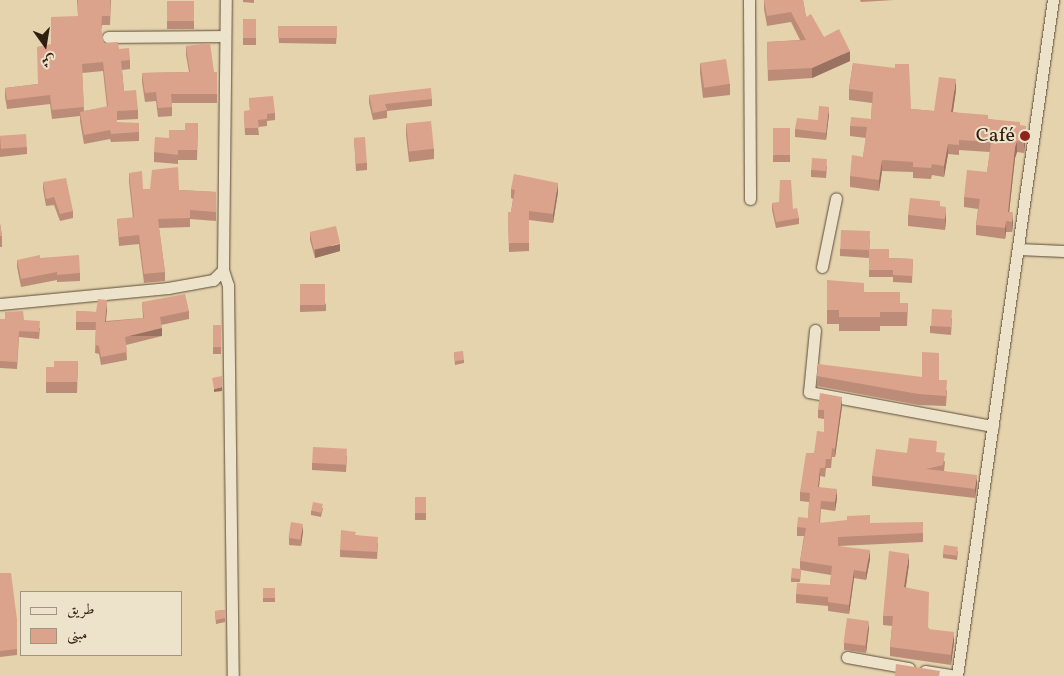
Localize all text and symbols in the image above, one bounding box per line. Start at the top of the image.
north arrow [20,20,70,70]
text: ش [40,49,57,71]
place label: Café [976,124,1015,148]
marker: Café [1019,130,1031,142]
legend [20,591,182,656]
text: طريق [67,600,94,621]
text: مبنى [67,625,87,646]

